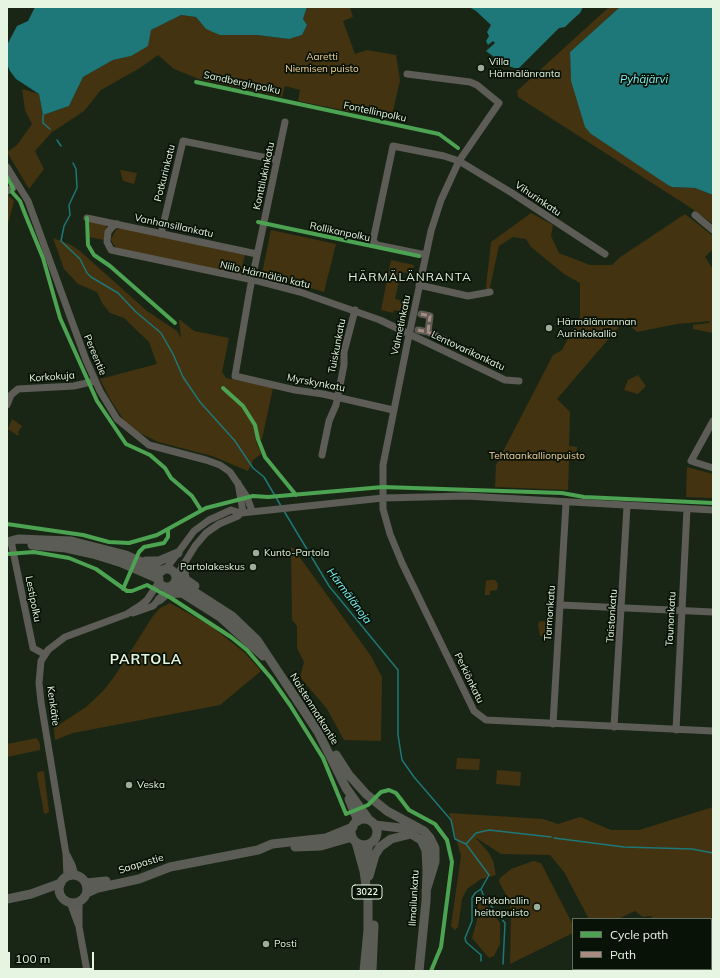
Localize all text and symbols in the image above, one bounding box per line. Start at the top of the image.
park label: Aaretti Niemisen puisto [285,51,359,74]
place label: Villa Härmälänranta [489,56,560,80]
marker: Villa Härmälänranta [476,63,486,73]
street label: Sandberginpolku [202,69,282,97]
water label: Pyhäjärvi [620,73,668,87]
street label: Fontellinpolku [343,99,407,125]
street label: Konttilukinkatu [251,141,277,211]
street label: Potkurinkatu [152,143,178,203]
street label: Vihurinkatu [513,179,563,219]
street label: Vanhansillankatu [133,212,215,240]
street label: Rollikanpolku [309,220,371,244]
street label: Niilo Härmälän katu [219,259,311,291]
district label: HÄRMÄLÄNRANTA [348,270,472,284]
street label: Valmetinkatu [389,294,413,356]
place label: Härmälänrannan Aurinkokallio [557,316,636,340]
street label: Tuiskunkatu [326,318,348,374]
marker: Härmälänrannan Aurinkokallio [544,323,554,333]
street label: Lentovarikonkatu [429,329,507,373]
street label: Pereentie [81,333,109,377]
street label: Korkokuja [29,369,75,385]
street label: Myrskynkatu [286,371,346,395]
park label: Tehtaankallionpuisto [489,450,585,462]
place label: Kunto-Partola [264,547,329,559]
marker: Kunto-Partola [251,548,261,558]
place label: Partolakeskus [180,561,245,573]
marker: Partolakeskus [248,562,258,572]
water label: Härmälänoja [324,565,374,627]
street label: Lestipolku [23,575,43,623]
street label: Tarmonkatu [542,585,558,641]
street label: Taistonkatu [604,589,620,643]
street label: Taunonkatu [664,591,678,647]
street label: Perkiönkatu [452,651,486,705]
district label: PARTOLA [110,652,182,668]
street label: Naistenmatkantie [287,671,341,747]
street label: Kenkätie [44,685,62,727]
place label: Veska [137,779,165,791]
marker: Veska [124,780,134,790]
street label: Saapastie [117,851,165,877]
street label: Ilmailunkatu [407,869,421,927]
road number: 3022 [352,885,382,899]
place label: Pirkkahallin heittopuisto [475,895,529,918]
marker: Pirkkahallin heittopuisto [532,902,542,912]
legend [572,918,712,970]
text: Cycle path [610,927,668,942]
place label: Posti [274,938,297,950]
marker: Posti [261,939,271,949]
scale bar [10,944,96,970]
text: Path [610,947,636,962]
text: 100 m [15,951,50,966]

